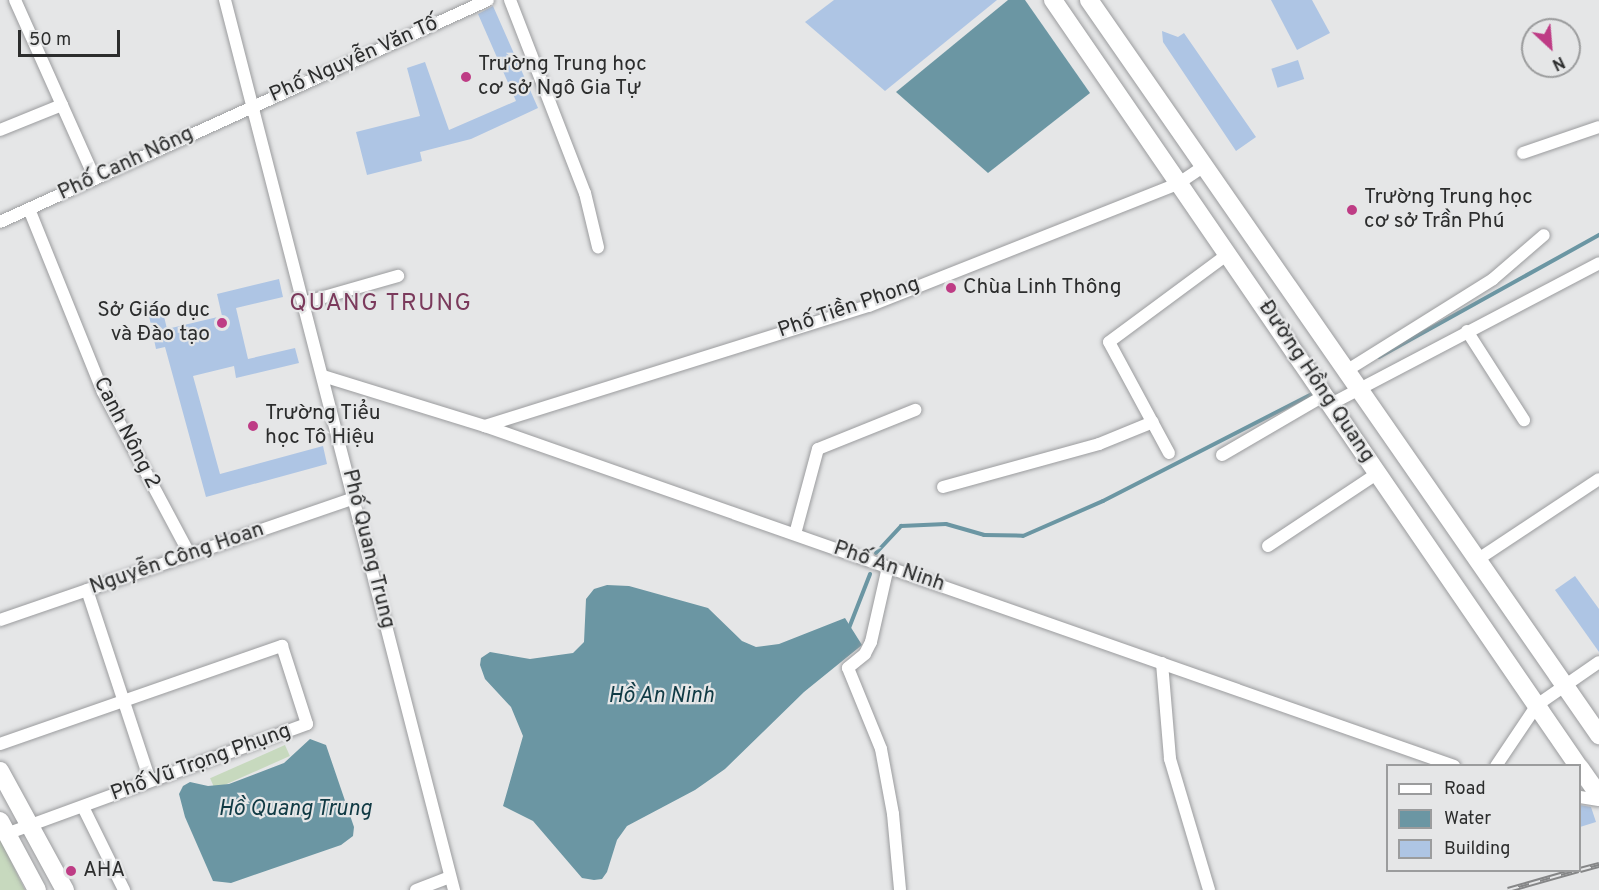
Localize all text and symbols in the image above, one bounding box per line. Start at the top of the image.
street label: Phố Nguyễn Văn Tố [265,11,443,109]
scale bar [21,18,123,56]
north arrow [1521,18,1581,78]
text: 50 m [29,29,71,52]
text: N [1548,51,1568,74]
place label: Trường Trung học cơ sở Ngô Gia Tự [478,52,648,102]
marker: Trường Trung học cơ sở Ngô Gia Tự [459,70,473,84]
street label: Phố Canh Nông [54,122,198,206]
place label: Trường Trung học cơ sở Trần Phú [1364,185,1534,235]
marker: Trường Trung học cơ sở Trần Phú [1345,203,1359,217]
street label: Phố Tiền Phong [774,272,924,344]
place label: Chùa Linh Thông [963,275,1122,301]
marker: Chùa Linh Thông [944,281,958,295]
district label: QUANG TRUNG [289,291,473,319]
street label: Đường Hồng Quang [1252,296,1380,468]
place label: Sở Giáo dục và Đào tạo [97,298,210,348]
marker: Sở Giáo dục và Đào tạo [215,316,229,330]
street label: Canh Nông 2 [87,373,165,493]
place label: Trường Tiểu học Tô Hiệu [265,401,381,451]
marker: Trường Tiểu học Tô Hiệu [246,419,260,433]
street label: Phố Quang Trung [336,466,400,632]
street label: Nguyễn Công Hoan [87,517,267,601]
street label: Phố An Ninh [830,536,948,598]
water label: Hồ An Ninh [608,684,714,710]
street label: Phố Vũ Trọng Phụng [107,718,295,808]
legend [1386,764,1581,872]
text: Road [1444,778,1486,801]
water label: Hồ Quang Trung [218,797,372,823]
text: Water [1444,808,1491,831]
text: Building [1444,838,1510,861]
place label: AHA [83,858,125,884]
marker: AHA [64,864,78,878]

